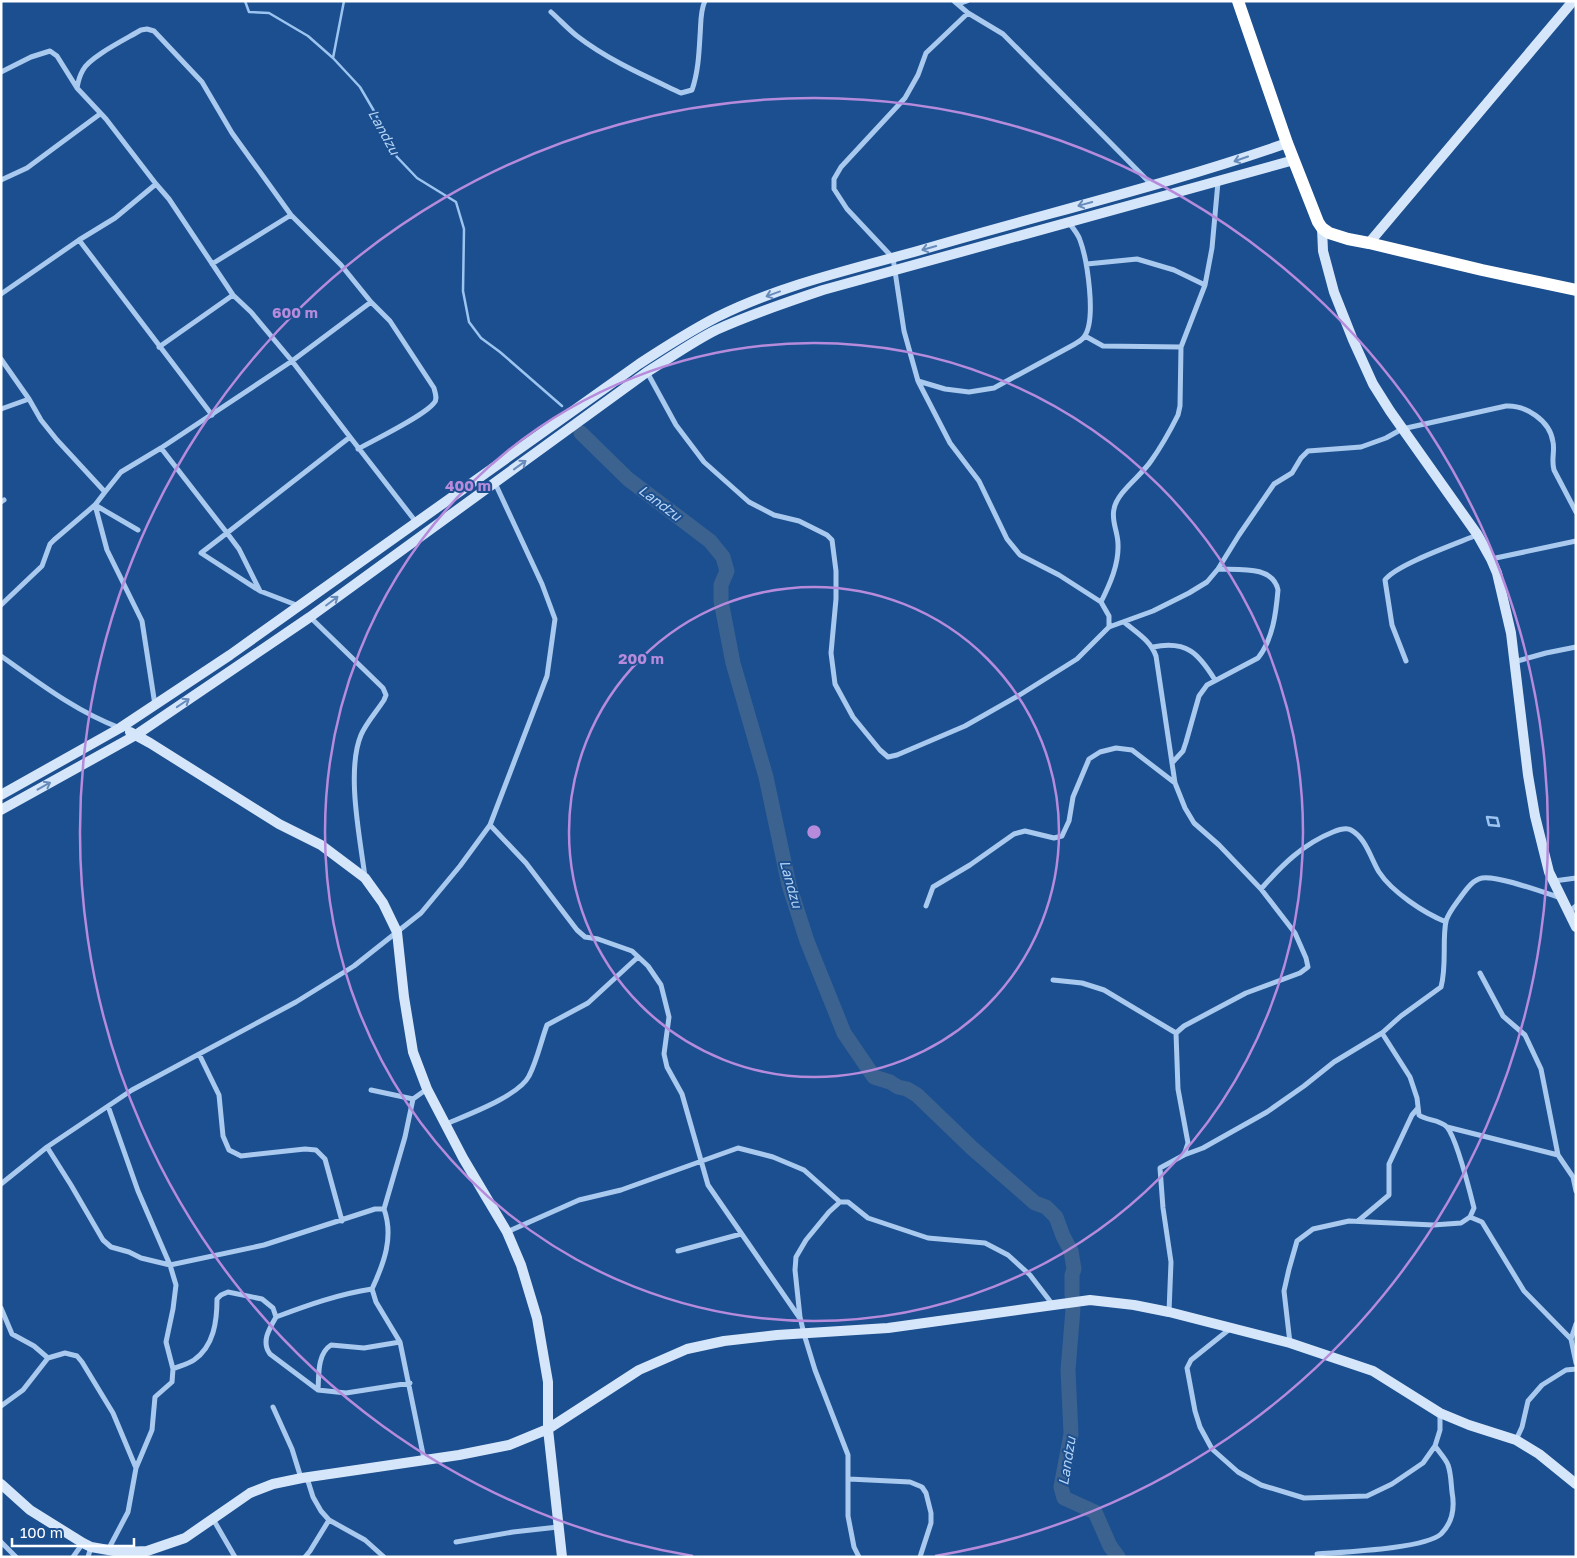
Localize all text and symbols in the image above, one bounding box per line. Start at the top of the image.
water label: Landzu [365,106,404,159]
one-way arrow [1234,155,1250,165]
one-way arrow [1077,199,1093,209]
one-way arrow [921,243,937,253]
one-way arrow [766,290,781,299]
text: 600 m [272,303,318,321]
one-way arrow [513,460,527,470]
text: 400 m [445,476,491,494]
water label: Landzu [636,481,686,525]
one-way arrow [325,596,339,606]
text: 200 m [618,649,664,667]
one-way arrow [176,698,190,708]
one-way arrow [36,781,51,791]
centre of rings [805,823,823,841]
water label: Landzu [777,858,807,911]
water label: Landzu [1054,1434,1079,1486]
scale bar [12,1516,135,1548]
text: 100 m [20,1523,63,1541]

